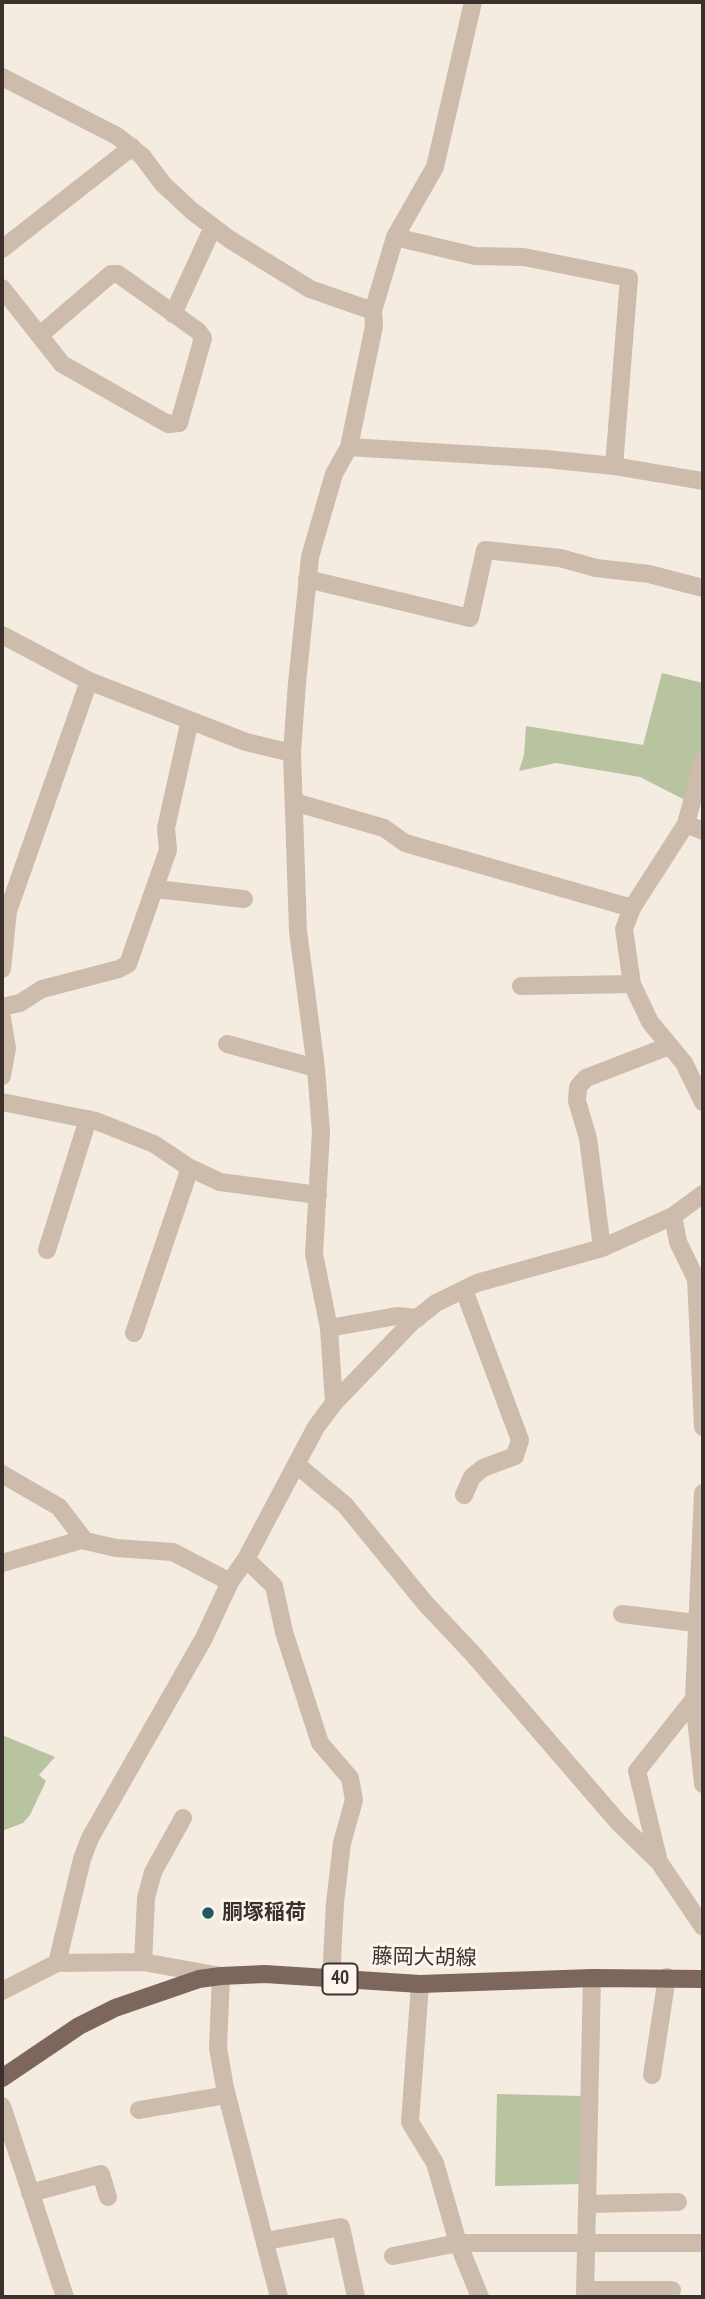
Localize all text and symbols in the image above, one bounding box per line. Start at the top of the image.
place label: 胴塚稲荷 [222,1900,306,1926]
marker: 胴塚稲荷 [200,1905,216,1921]
street label: 藤岡大胡線 [371,1944,477,1972]
road number: 40 [322,1964,358,1994]

